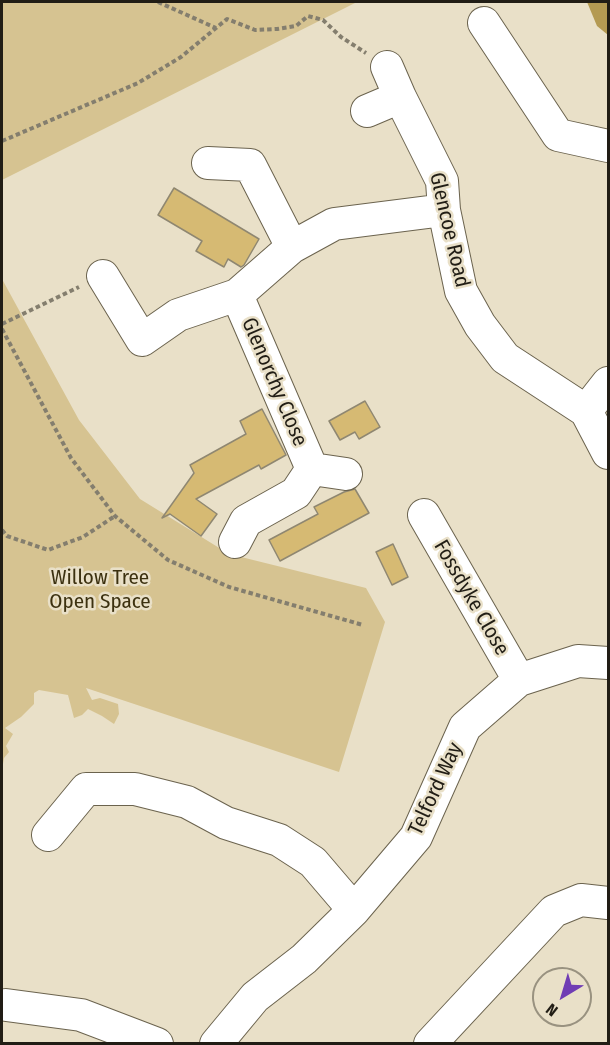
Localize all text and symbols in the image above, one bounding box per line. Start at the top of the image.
street label: Glencoe Road [424,170,474,290]
street label: Glenorchy Close [236,314,312,450]
street label: Fossdyke Close [428,536,514,660]
park label: Willow Tree Open Space [49,565,151,615]
street label: Telford Way [404,739,468,839]
north arrow [532,967,592,1027]
text: N [542,1000,561,1020]

